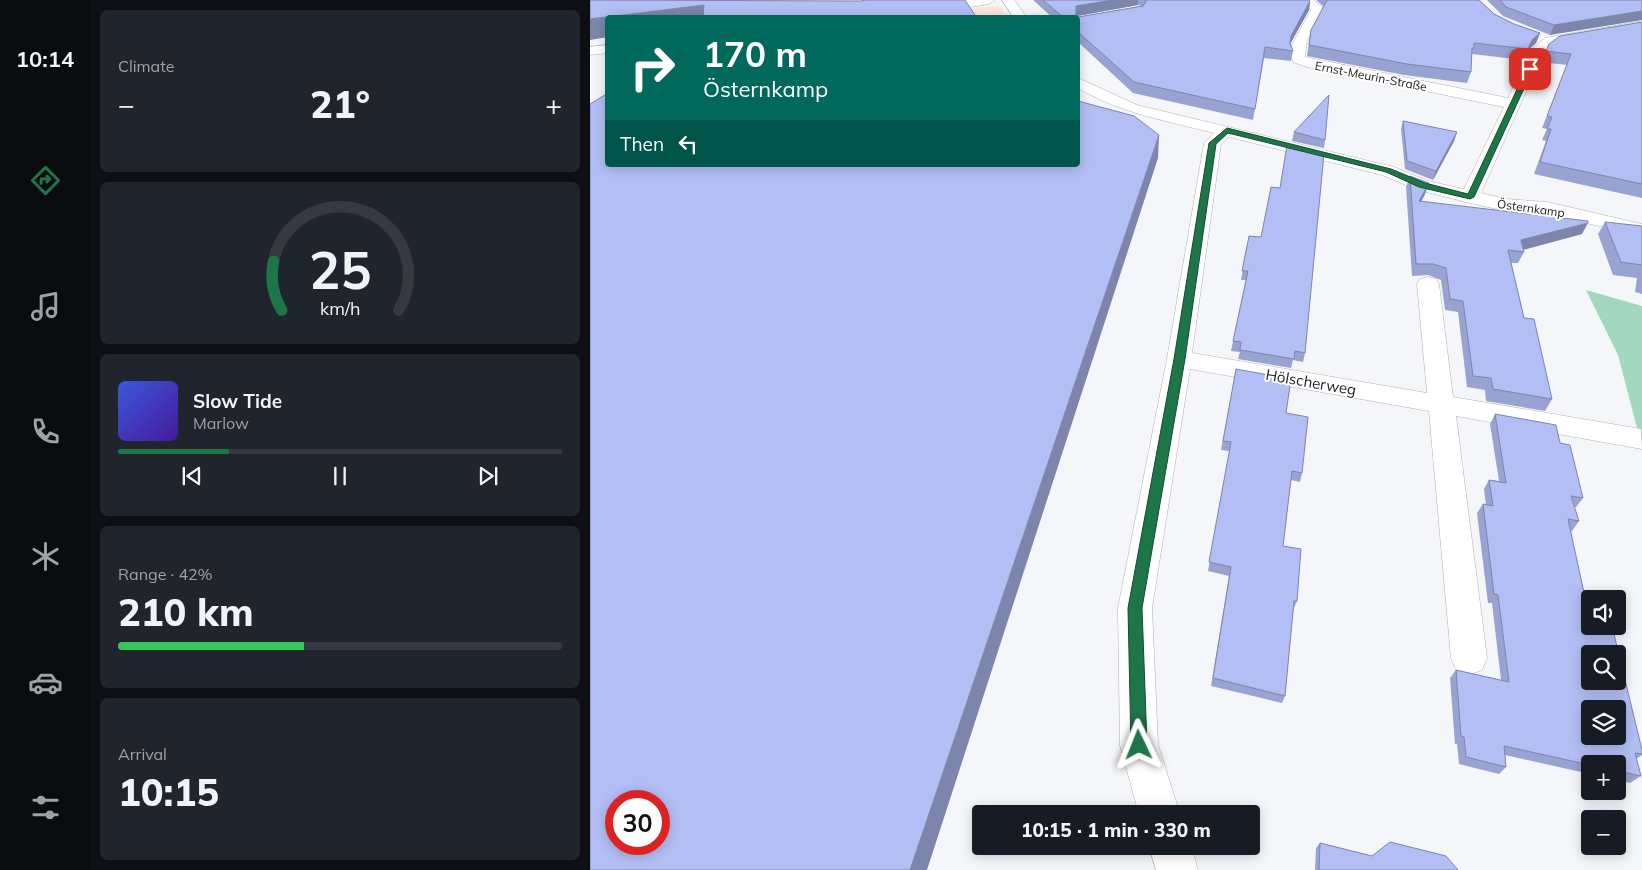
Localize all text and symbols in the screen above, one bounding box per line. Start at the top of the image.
text: 170 m [703,32,807,76]
icon: right [620,35,685,100]
text: 10:14 [16,45,74,73]
pin [1509,48,1551,90]
icon: arrive [1516,55,1544,83]
text: Climate [118,56,174,76]
street label: Ernst-Meurin-Straße [1314,58,1428,94]
text: Östernkamp [703,75,828,103]
text: 21° [310,80,370,128]
text: − [118,87,135,122]
text: + [545,87,562,122]
icon: left [674,130,702,158]
text: Then [620,132,664,156]
icon: directions [28,163,63,198]
street label: Östernkamp [1496,196,1566,220]
text: 25 [309,237,371,302]
icon: music [28,289,63,324]
text: km/h [320,297,360,319]
street label: Hölscherweg [1264,365,1358,399]
text: Slow Tide [193,389,282,413]
text: Marlow [193,413,249,433]
icon: phone [28,414,63,449]
icon: previous [178,462,206,490]
icon: pause [326,462,354,490]
icon: next [474,462,502,490]
icon: climate [28,539,63,574]
text: Range · 42% [118,564,213,584]
text: 210 km [118,588,254,636]
map controls [1581,590,1626,855]
button: sound [1581,590,1626,635]
button: search [1581,645,1626,690]
icon: car [28,665,63,700]
button: layers [1581,700,1626,745]
position arrow [1112,718,1164,770]
text: Arrival [118,744,167,764]
button: + [1581,755,1626,800]
text: 10:15 [118,768,219,816]
icon: filters [28,790,63,825]
speed limit sign: 30 [605,790,670,855]
button: − [1581,810,1626,855]
text: 10:15 · 1 min · 330 m [1021,818,1211,842]

